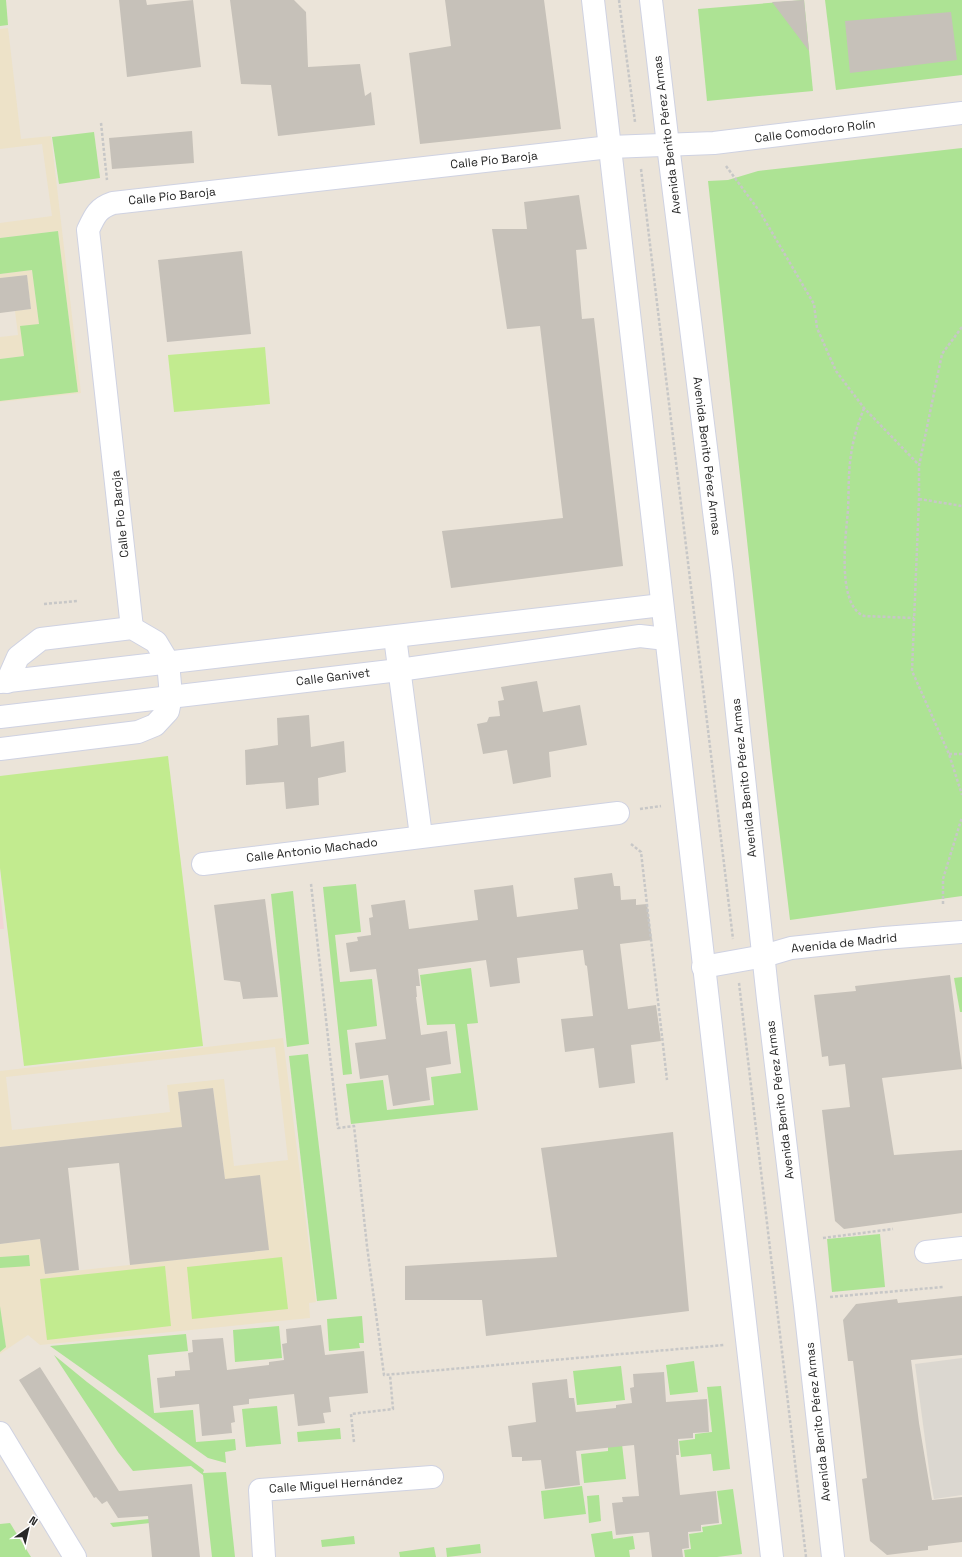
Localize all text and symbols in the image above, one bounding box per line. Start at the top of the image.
street label: Avenida Benito Pérez Armas [649,55,685,215]
street label: Calle Comodoro Rolín [754,116,876,146]
street label: Calle Pío Baroja [450,147,539,173]
street label: Calle Pío Baroja [128,183,217,209]
street label: Avenida Benito Pérez Armas [689,376,725,536]
street label: Calle Pío Baroja [107,469,133,558]
street label: Calle Ganivet [295,665,371,689]
street label: Avenida Benito Pérez Armas [728,698,760,858]
street label: Calle Antonio Machado [245,834,379,866]
street label: Avenida de Madrid [790,929,898,957]
street label: Avenida Benito Pérez Armas [762,1020,798,1180]
street label: Avenida Benito Pérez Armas [802,1342,834,1502]
street label: Calle Miguel Hernández [269,1471,403,1497]
north arrow [8,1509,48,1549]
text: N [27,1513,41,1529]

